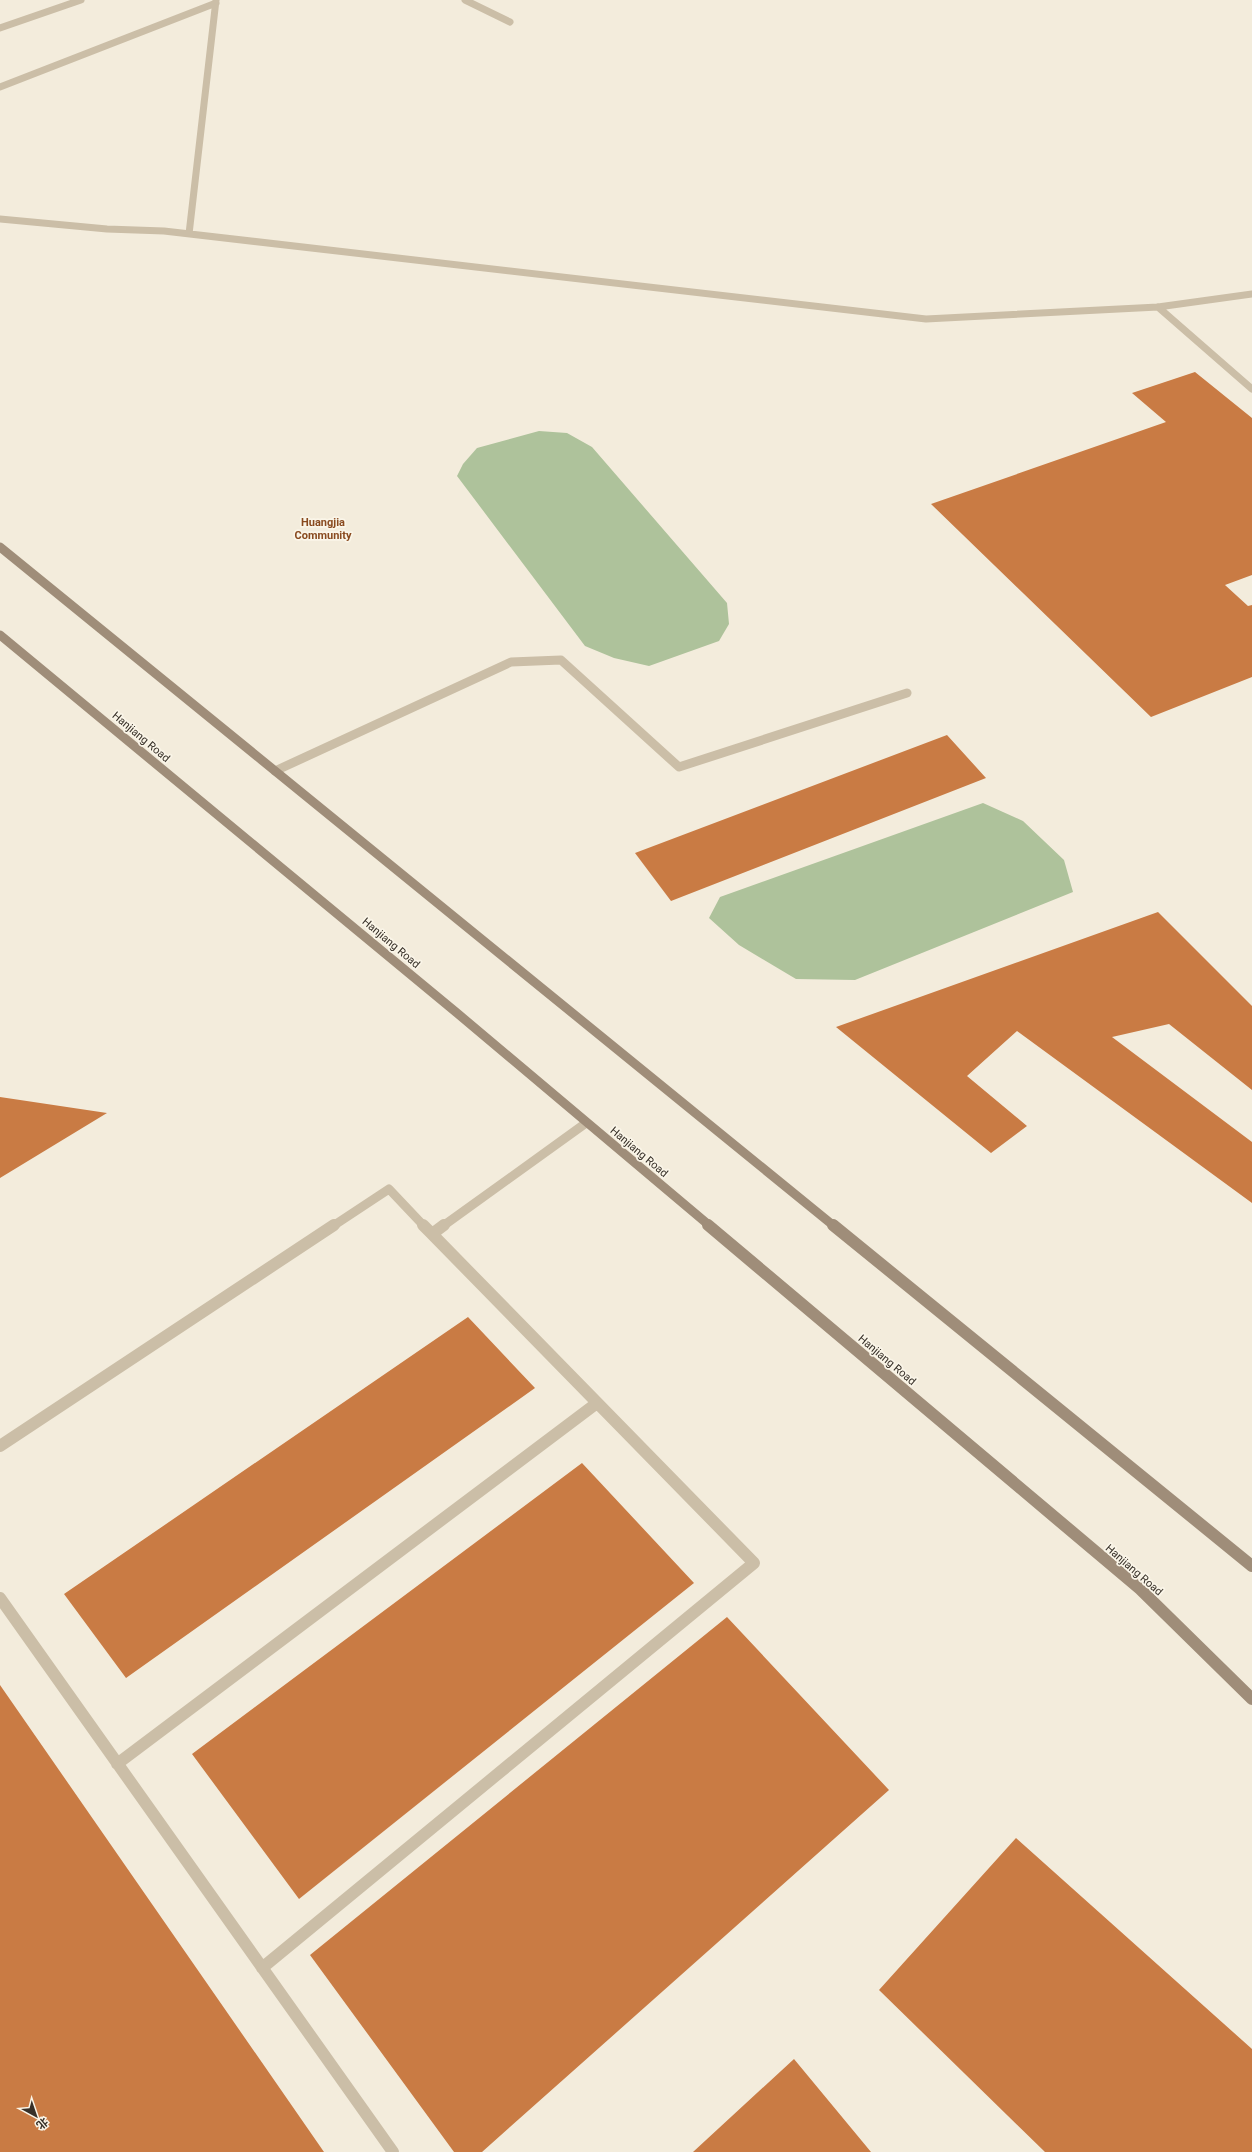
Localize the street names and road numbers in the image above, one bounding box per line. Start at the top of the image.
street label: Hanjiang Road [109,709,173,765]
street label: Hanjiang Road [359,915,423,971]
street label: Hanjiang Road [607,1124,671,1180]
street label: Hanjiang Road [855,1332,919,1388]
street label: Hanjiang Road [1103,1542,1165,1598]

